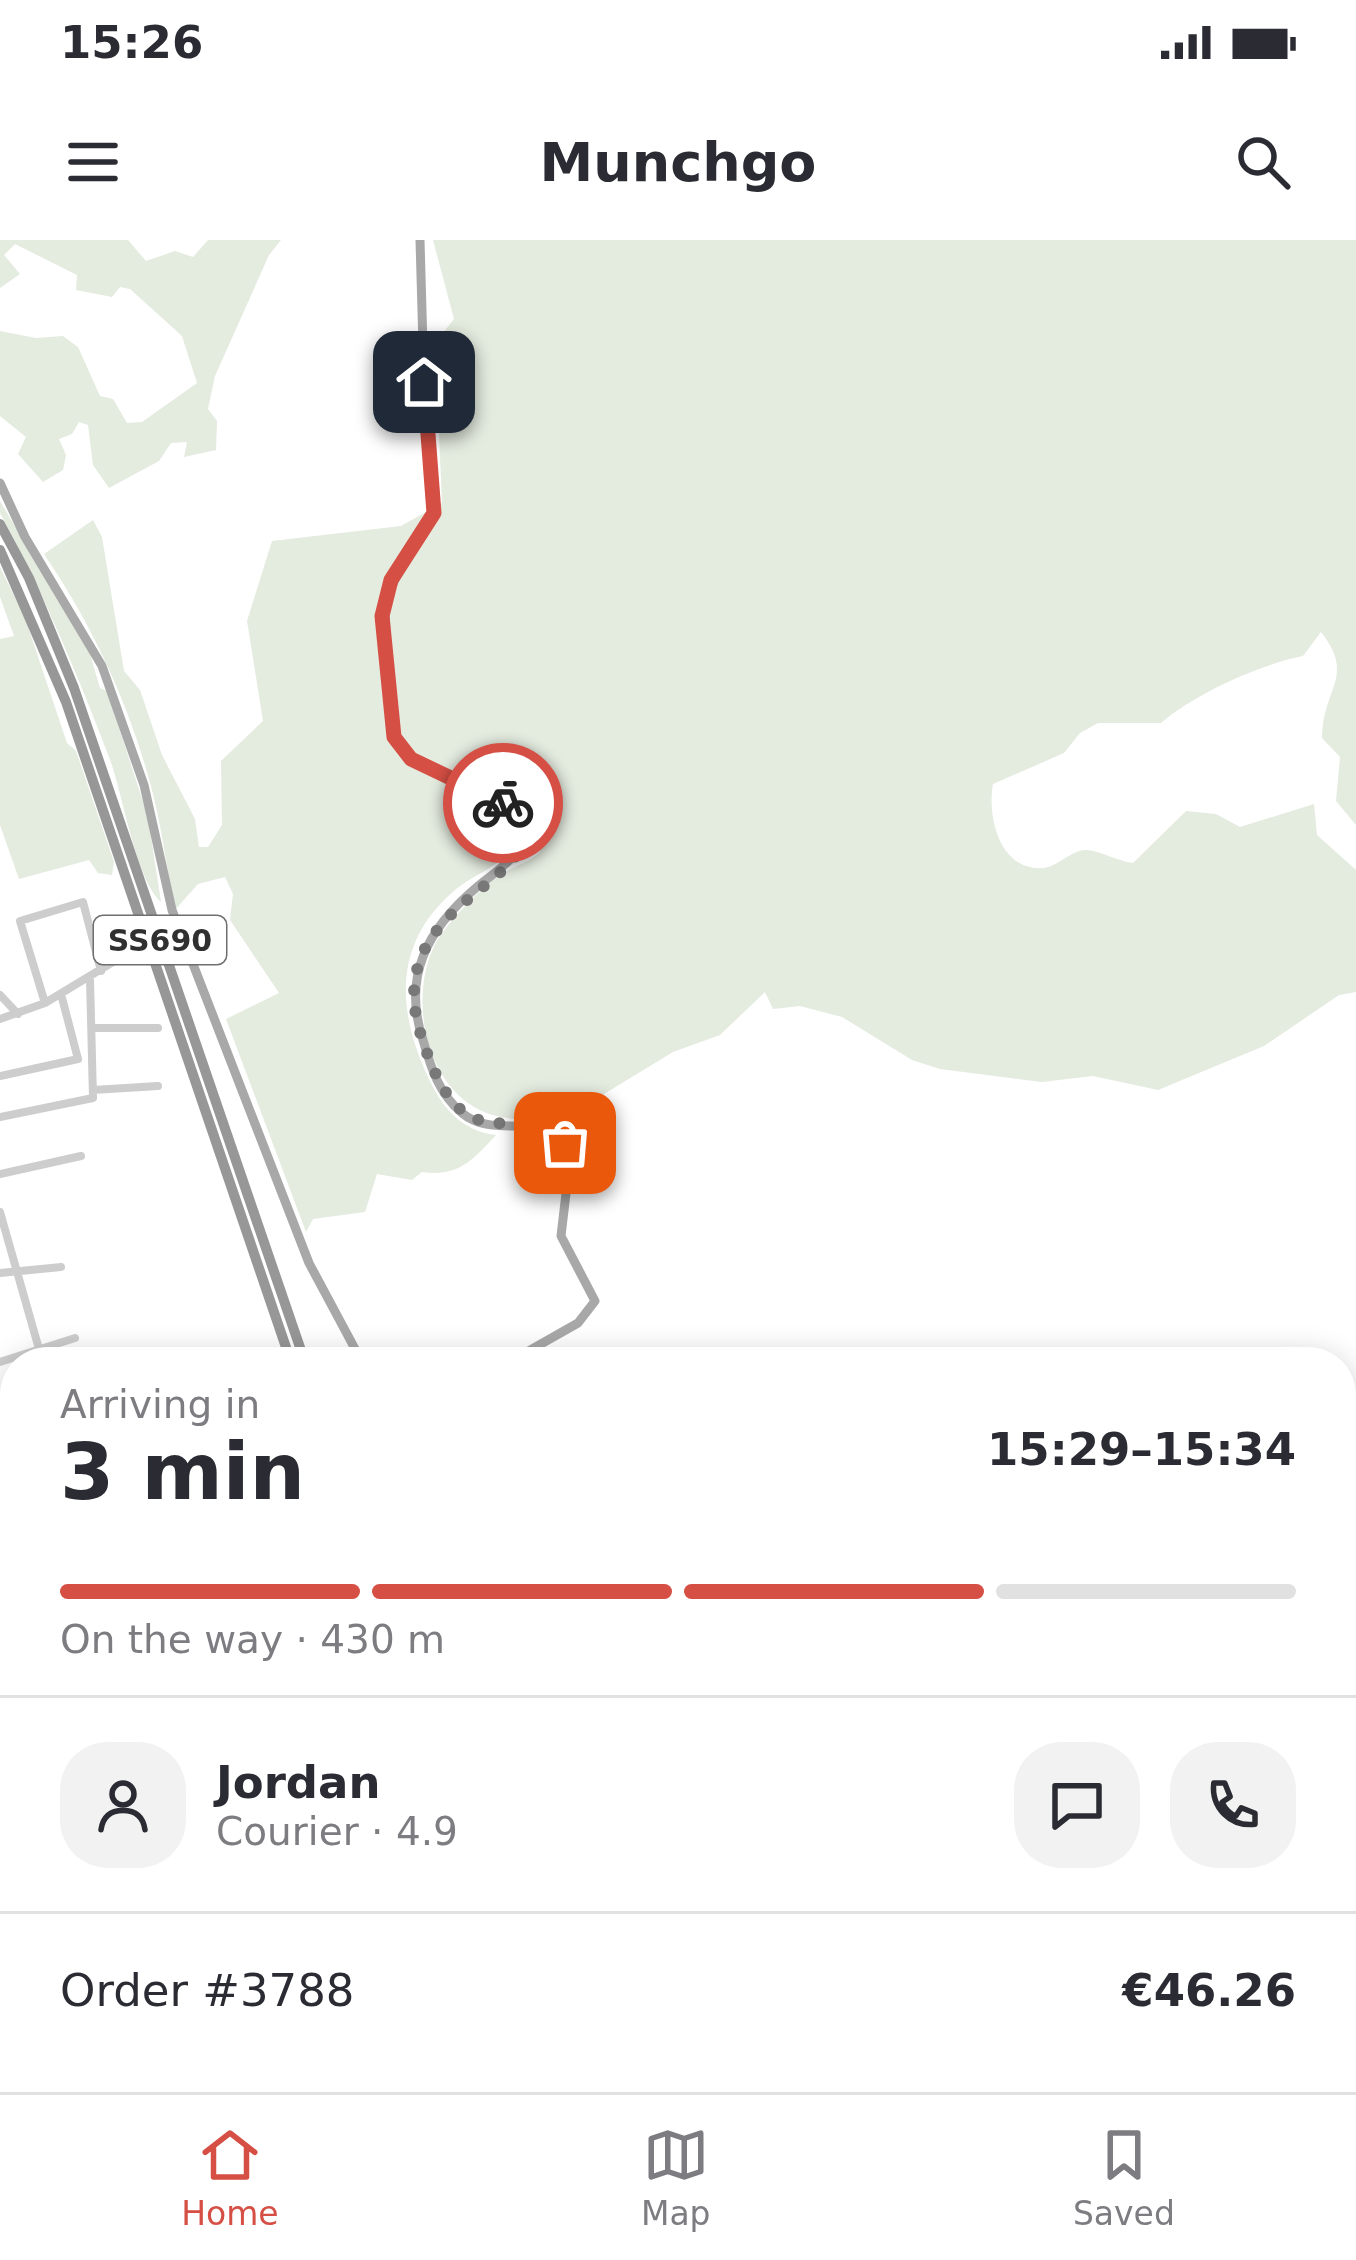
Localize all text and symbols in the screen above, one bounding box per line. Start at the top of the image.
text: 15:26 [60,16,203,69]
icon: menu [60,129,126,195]
icon: search [1230,129,1296,195]
text: Munchgo [540,131,816,194]
pin [373,331,475,433]
icon: home [391,349,457,415]
courier [443,743,563,863]
icon: bike [470,770,536,836]
road number: SS690 [94,916,226,964]
pin [514,1092,616,1194]
icon: bag [532,1110,598,1176]
text: Arriving in [60,1382,260,1427]
text: 15:29–15:34 [987,1423,1296,1476]
text: 3 min [60,1427,305,1517]
text: On the way · 430 m [60,1617,445,1662]
button: person [60,1742,186,1868]
button: chat [1014,1742,1140,1868]
button: phone [1170,1742,1296,1868]
text: Jordan [216,1756,380,1809]
text: Courier · 4.9 [216,1809,458,1854]
text: Order #3788 [60,1964,354,2017]
text: €46.26 [1122,1964,1296,2017]
tab: Home [181,2122,279,2233]
tab: Map [641,2122,711,2233]
tab: Saved [1073,2122,1175,2233]

